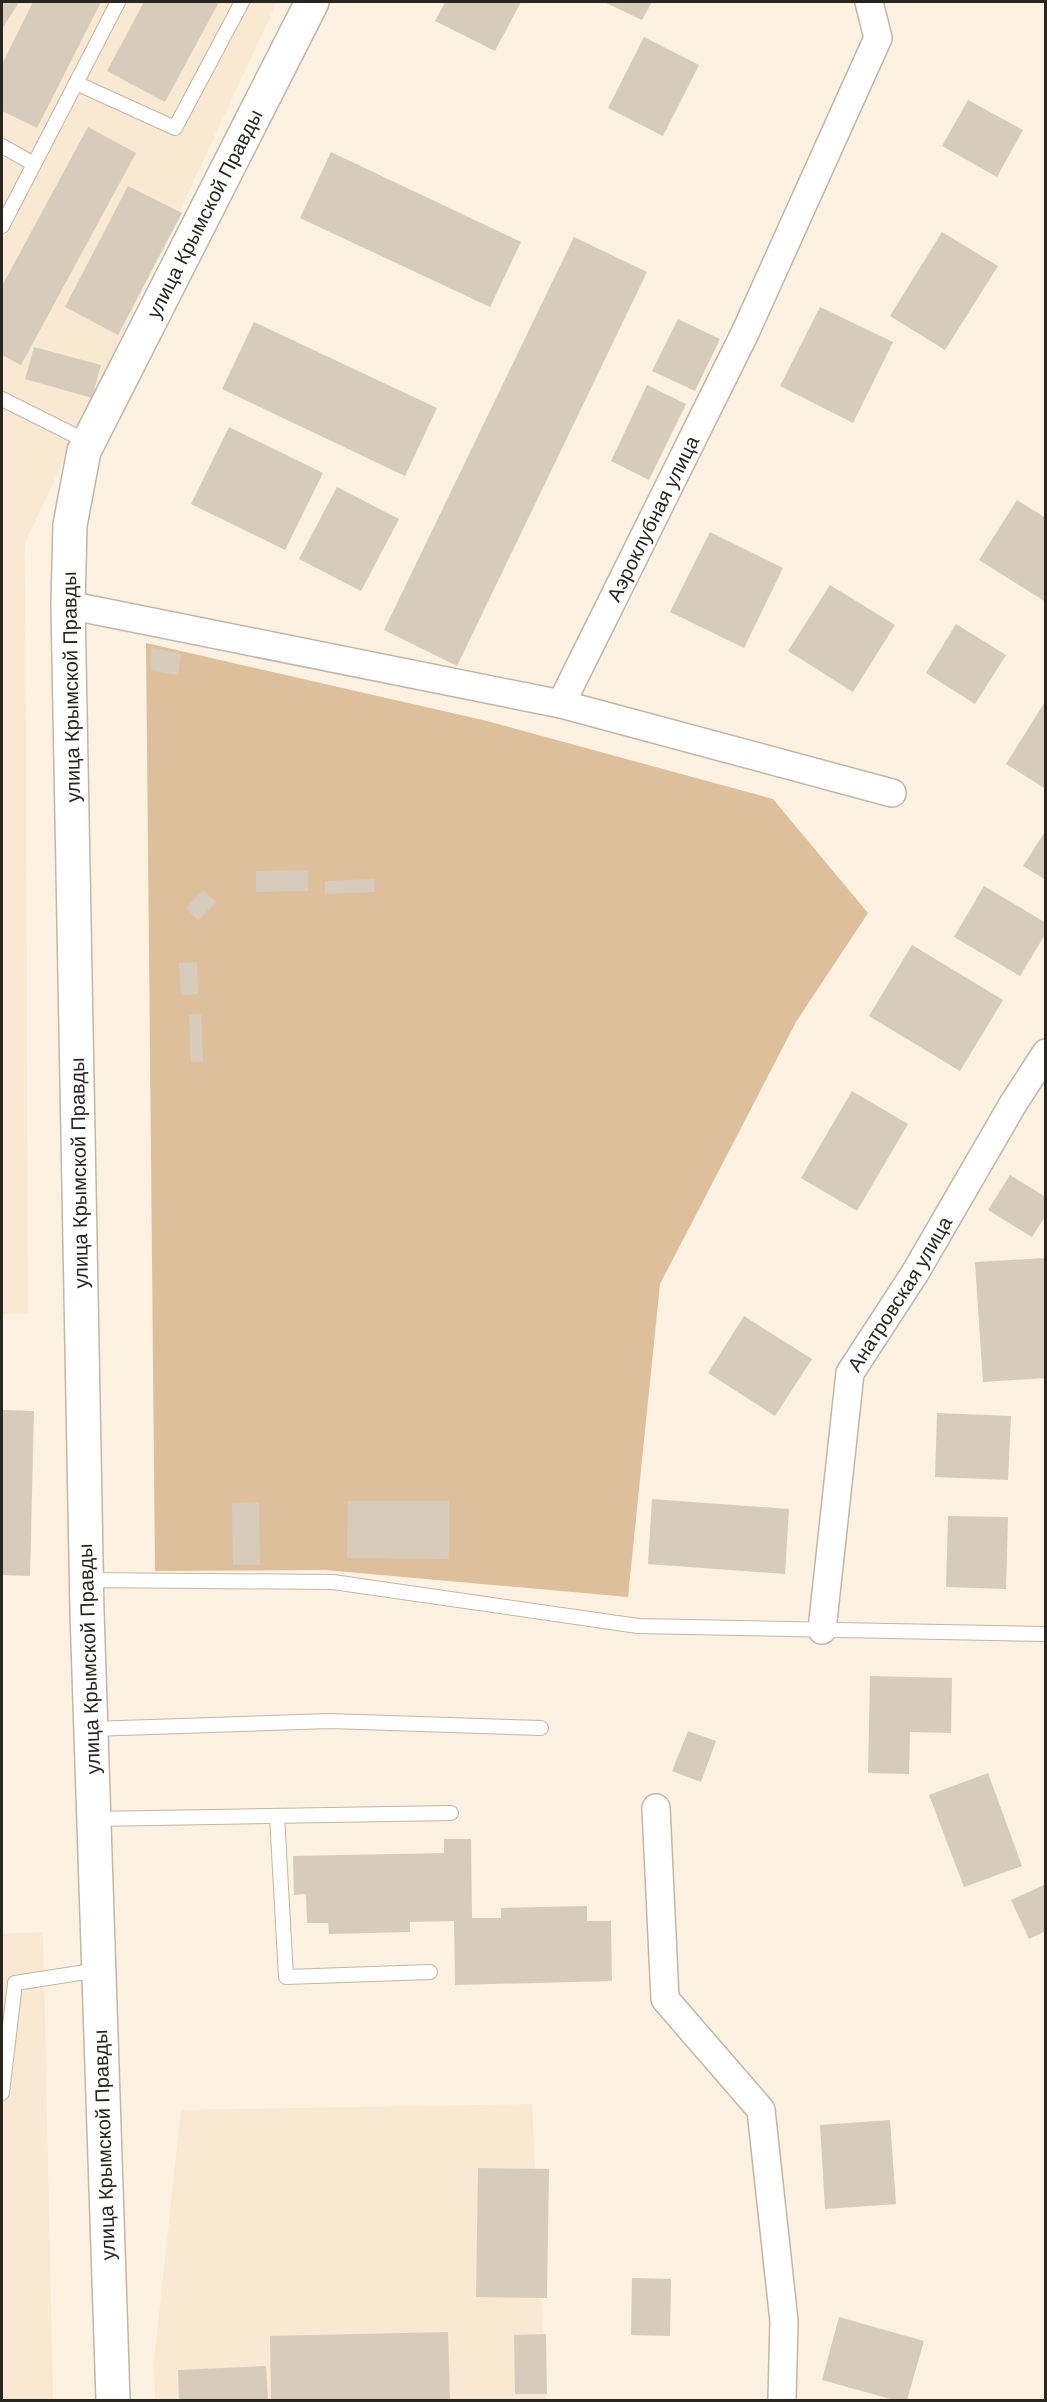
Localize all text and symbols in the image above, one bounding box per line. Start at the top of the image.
street label: улица Крымской Правды [141,105,268,323]
street label: Аэроклубная улица [601,430,705,606]
street label: улица Крымской Правды [56,571,86,803]
street label: улица Крымской Правды [64,1057,94,1289]
street label: Анатровская улица [841,1211,958,1376]
street label: улица Крымской Правды [72,1543,106,1775]
street label: улица Крымской Правды [87,2029,121,2261]

